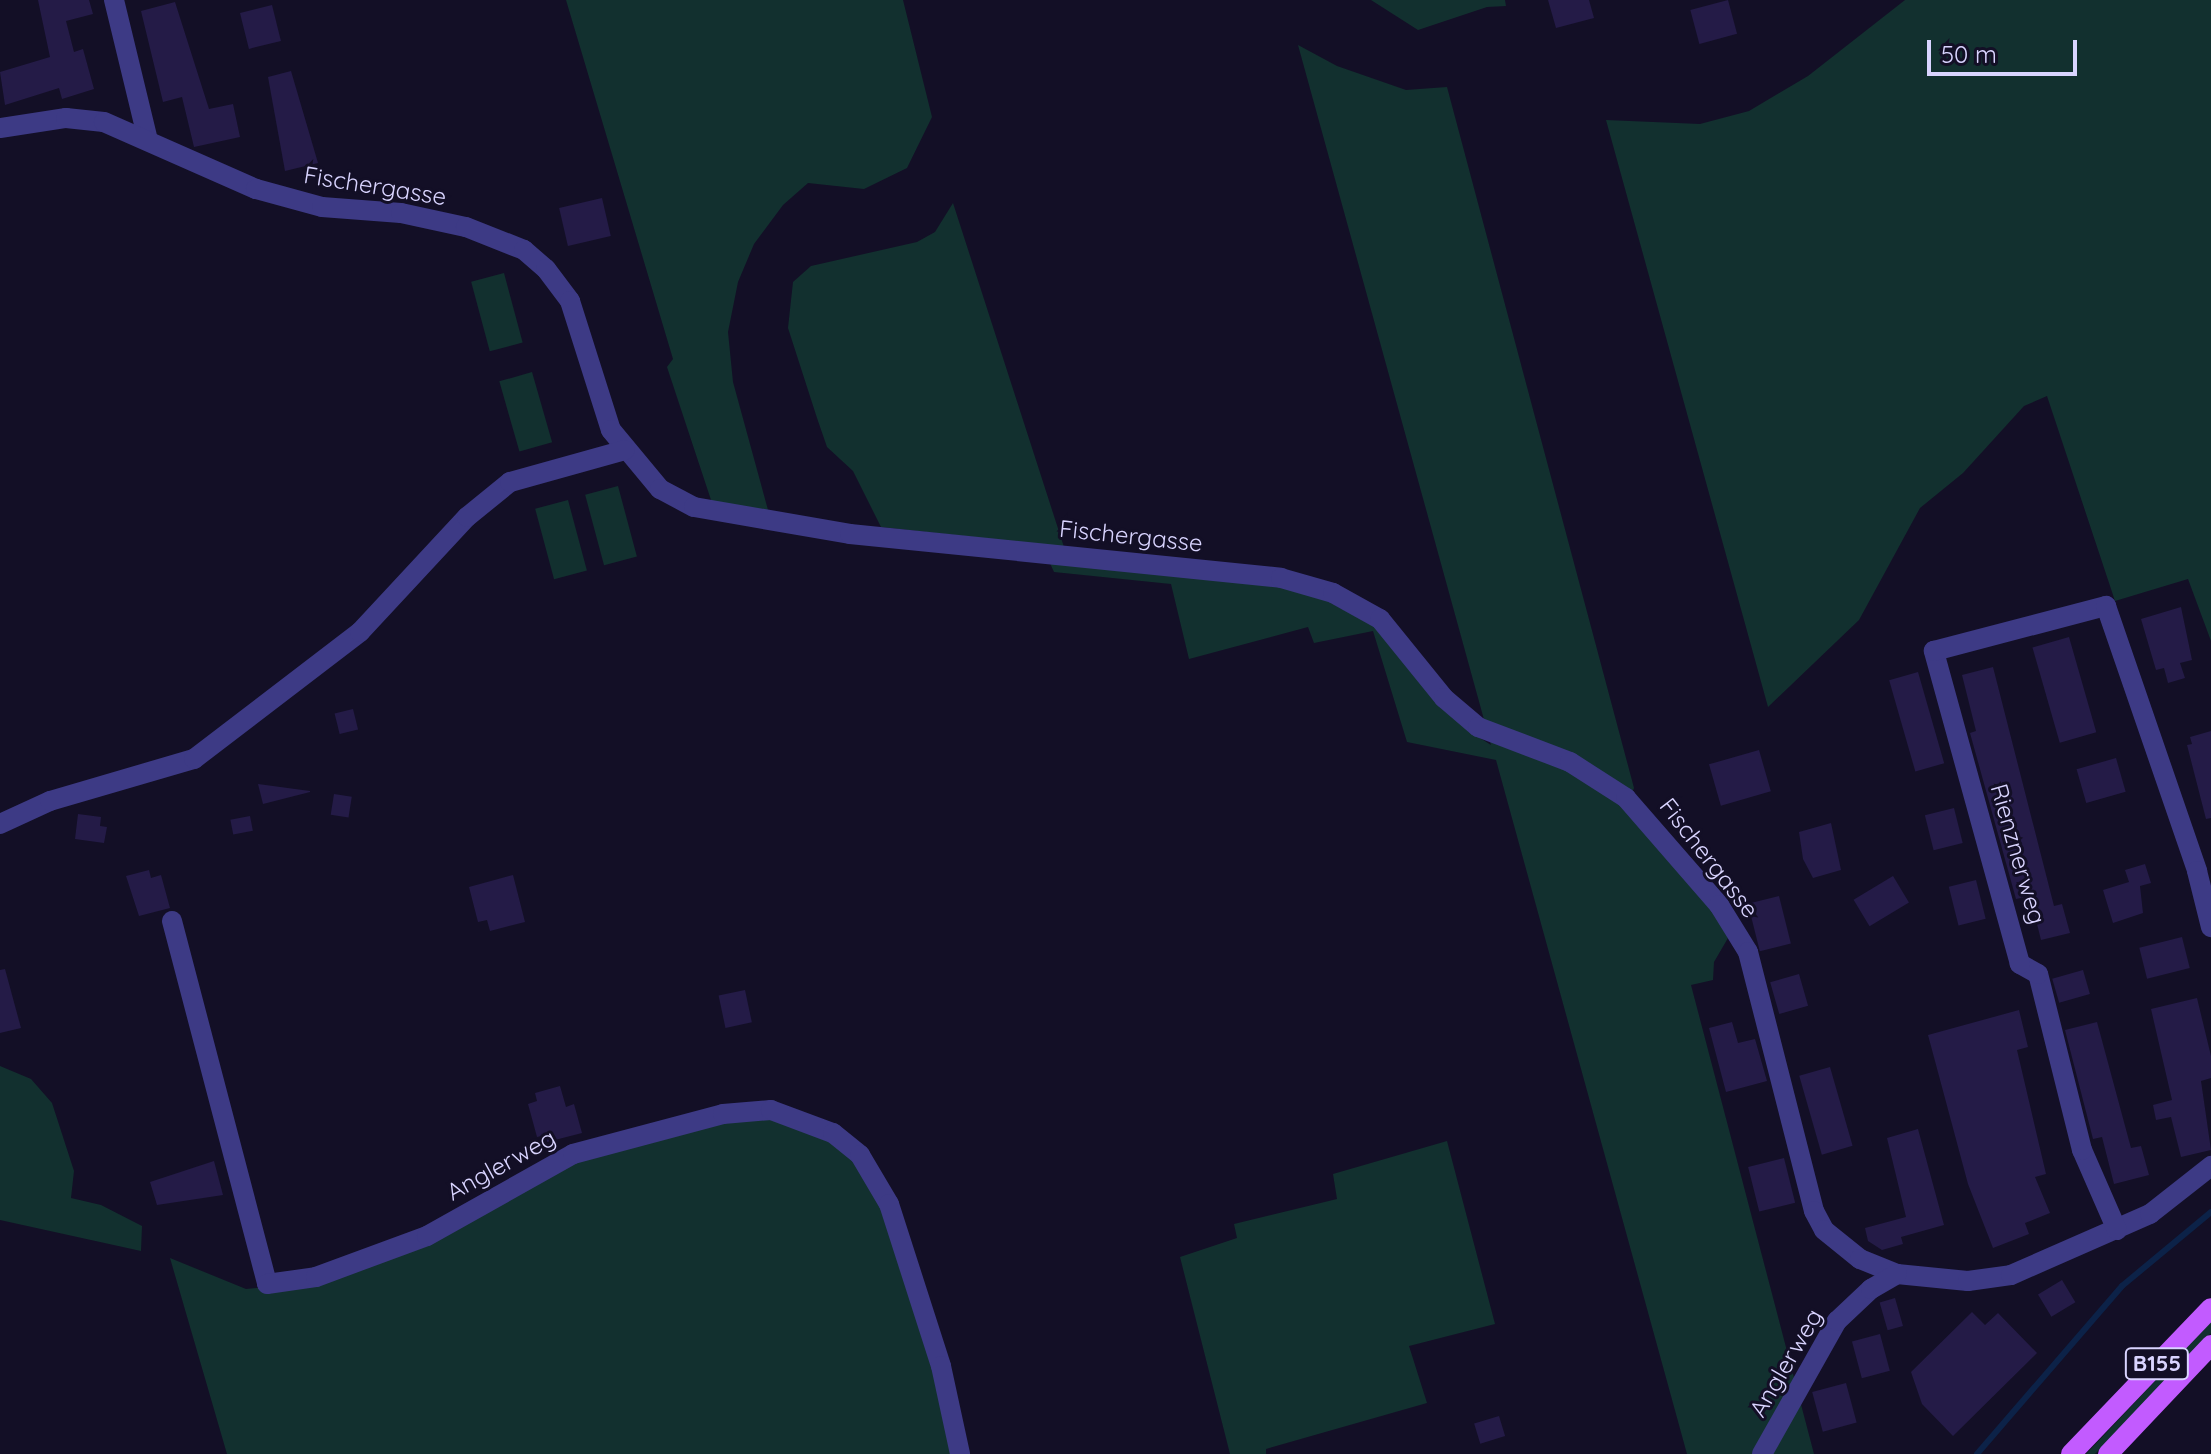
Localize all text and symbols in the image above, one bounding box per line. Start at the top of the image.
scale bar [1931,24,2081,74]
text: 50 m [1941,39,1997,69]
street label: Fischergasse [302,161,448,211]
street label: Fischergasse [1058,514,1204,558]
street label: Rienznerweg [1984,781,2052,927]
street label: Fischergasse [1653,792,1765,924]
street label: Anglerweg [441,1123,561,1207]
street label: Anglerweg [1743,1304,1829,1422]
road number: B155 [2123,1346,2191,1382]

